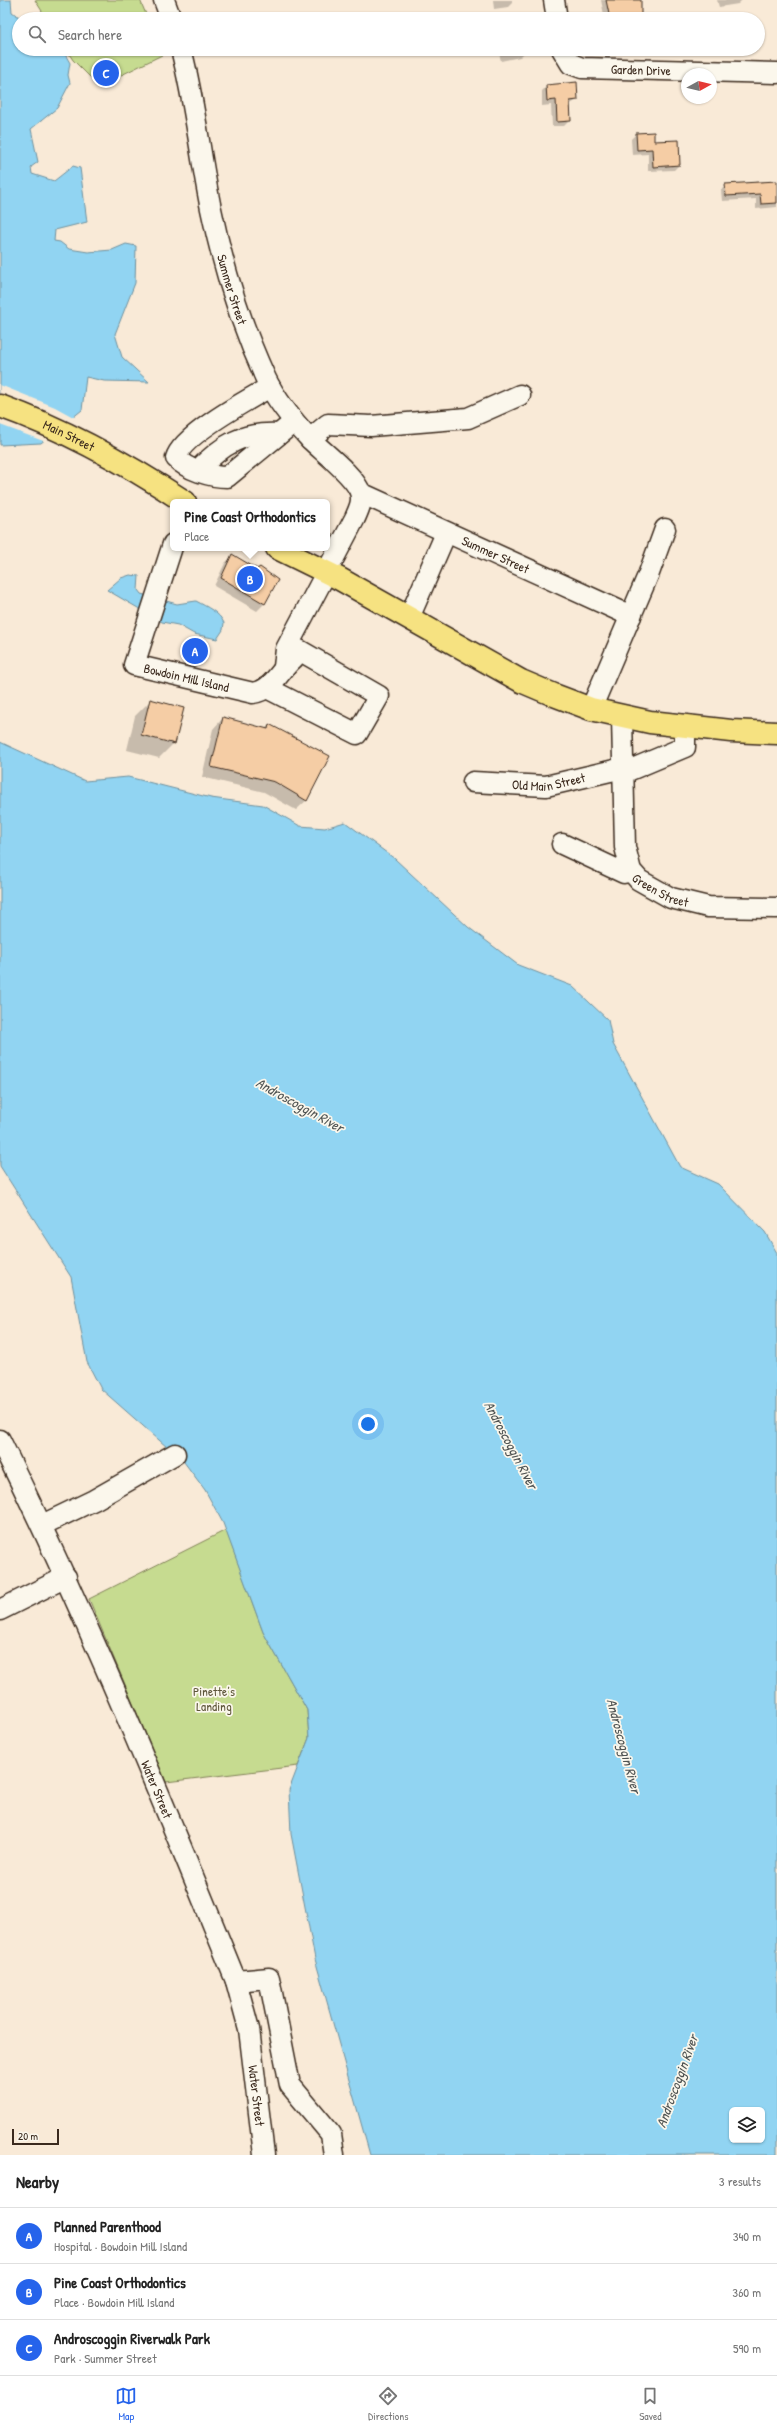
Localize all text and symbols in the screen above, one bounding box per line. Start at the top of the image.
search box [12,12,765,56]
icon: search [26,23,48,45]
text: Search here [58,24,122,45]
pin: C [93,58,119,88]
street label: Garden Drive [611,60,671,79]
north arrow [681,68,717,104]
street label: Summer Street [213,252,252,327]
street label: Main Street [40,415,98,456]
popup [170,499,330,551]
text: Pine Coast Orthodontics [184,506,316,527]
text: Place [184,527,209,545]
street label: Summer Street [459,531,533,578]
pin: B [237,564,263,594]
pin: A [182,636,208,666]
street label: Bowdoin Mill Island [142,659,231,696]
street label: Old Main Street [512,768,587,795]
street label: Green Street [628,869,691,911]
water label: Androscoggin River [253,1073,349,1138]
water label: Androscoggin River [479,1397,543,1494]
your location [358,1414,378,1434]
park label: Pinette’s Landing [193,1682,235,1715]
water label: Androscoggin River [602,1696,647,1797]
street label: Water Street [137,1758,177,1821]
water label: Androscoggin River [651,2030,704,2130]
street label: Water Street [244,2064,270,2127]
map controls [729,2107,765,2143]
button: layers [729,2107,765,2143]
scale bar [12,2127,59,2146]
text: 20 m [18,2129,38,2143]
text: Nearby [16,2170,59,2193]
text: 3 results [719,2172,761,2190]
text: Planned Parenthood [54,2216,161,2237]
text: A [26,2227,32,2245]
text: 340 m [733,2227,761,2245]
text: Hospital · Bowdoin Mill Island [54,2237,187,2255]
text: Pine Coast Orthodontics [54,2272,186,2293]
text: B [26,2283,32,2301]
text: 360 m [732,2283,761,2301]
text: Place · Bowdoin Mill Island [54,2293,174,2311]
text: Androscoggin Riverwalk Park [54,2328,210,2349]
text: C [25,2339,33,2357]
text: 590 m [733,2339,761,2357]
text: Park · Summer Street [54,2349,157,2367]
tab: Map [115,2385,137,2423]
tab: Directions [368,2385,409,2423]
tab: Saved [639,2385,662,2423]

